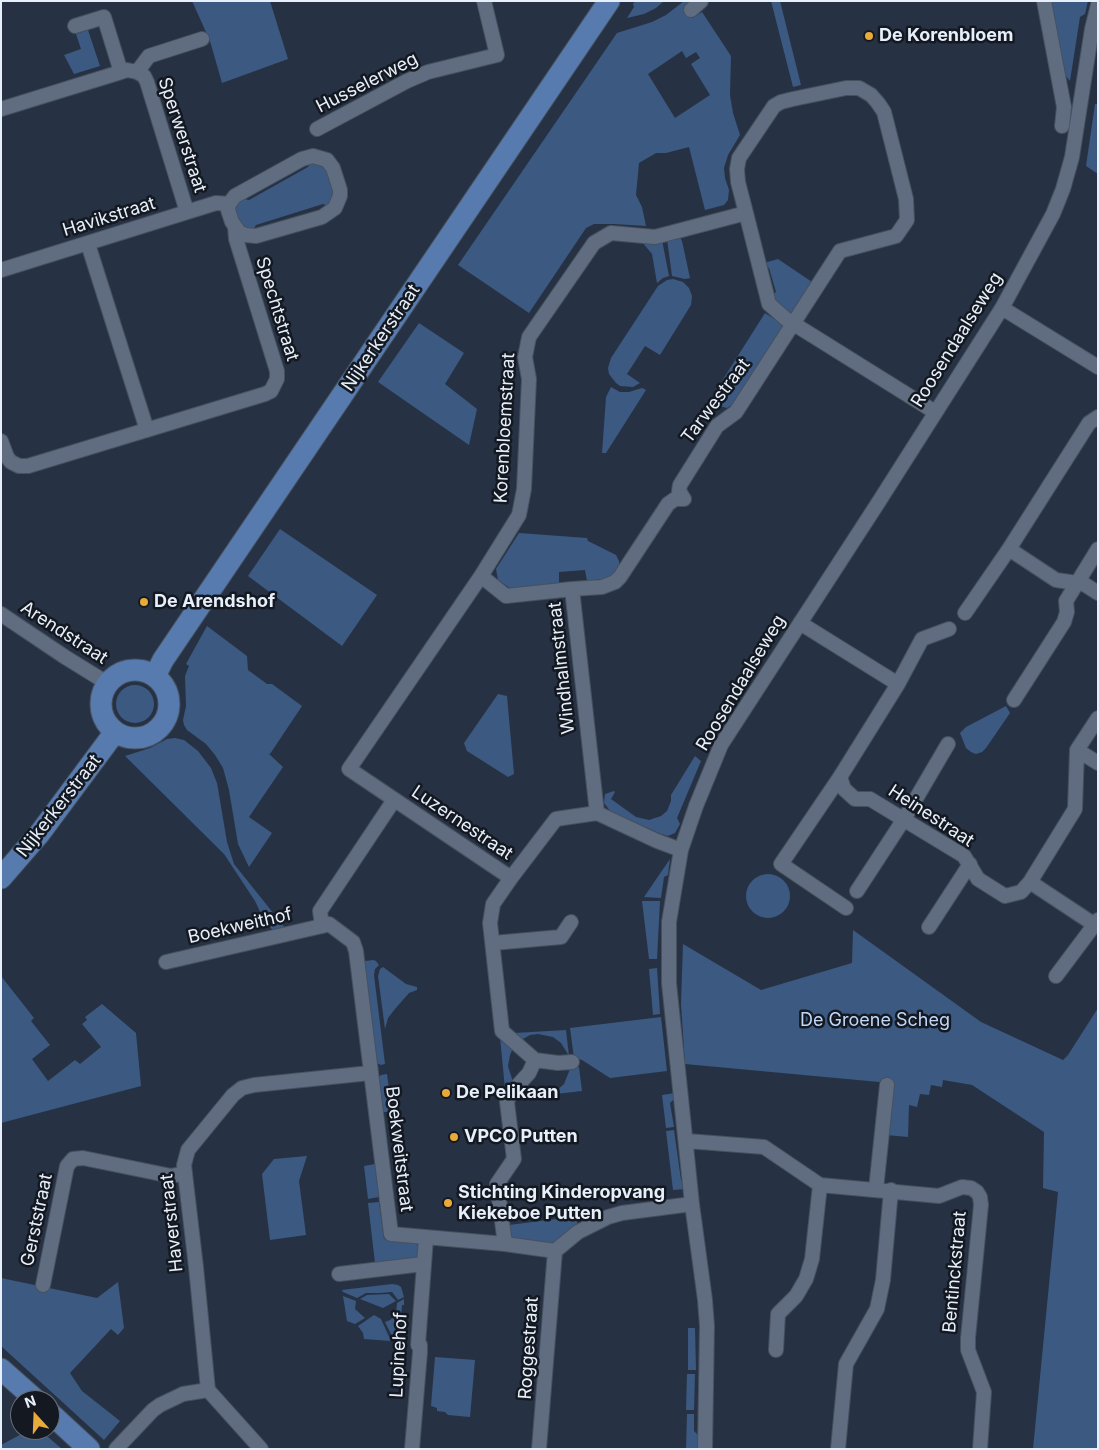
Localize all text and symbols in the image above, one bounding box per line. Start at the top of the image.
place label: De Korenbloem [879,25,1013,47]
marker: De Korenbloem [863,30,875,42]
street label: Husselerweg [313,48,421,118]
street label: Sperwerstraat [153,75,211,195]
street label: Havikstraat [60,193,158,241]
street label: Spechtstraat [251,254,303,364]
street label: Roosendaalseweg [907,269,1007,411]
street label: Nijkerkerstraat [337,280,425,396]
street label: Korenbloemstraat [490,352,520,504]
street label: Tarwestraat [677,354,755,448]
place label: De Arendshof [154,591,275,613]
marker: De Arendshof [138,596,150,608]
street label: Arendstraat [16,597,112,669]
street label: Windhalmstraat [544,601,580,735]
street label: Roosendaalseweg [692,611,790,755]
street label: Nijkerkerstraat [12,750,106,862]
street label: Heinestraat [884,780,978,852]
street label: Luzernestraat [407,781,517,865]
street label: Boekweithof [186,904,294,948]
park label: De Groene Scheg [800,1010,950,1032]
place label: De Pelikaan [456,1082,559,1104]
street label: Boekweitstraat [381,1085,417,1213]
marker: De Pelikaan [440,1087,452,1099]
place label: VPCO Putten [464,1126,578,1148]
marker: VPCO Putten [448,1131,460,1143]
street label: Gerststraat [17,1172,57,1268]
street label: Haverstraat [156,1173,188,1273]
place label: Stichting Kinderopvang Kiekeboe Putten [458,1182,665,1224]
marker: Stichting Kinderopvang Kiekeboe Putten [442,1197,454,1209]
street label: Bentinckstraat [939,1210,971,1334]
street label: Roggestraat [515,1296,543,1400]
street label: Lupinehof [386,1312,412,1398]
north arrow [10,1390,60,1440]
text: N [22,1392,38,1411]

